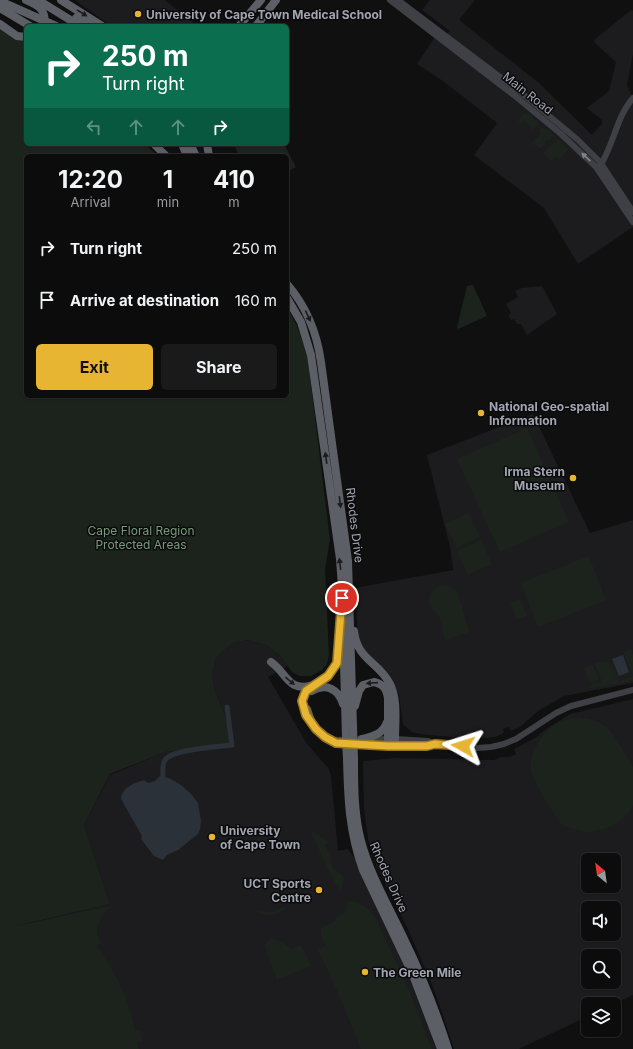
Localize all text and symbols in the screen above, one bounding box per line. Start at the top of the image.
place label: University of Cape Town Medical School [146,7,382,22]
one-way arrow [77,9,87,17]
marker: University of Cape Town Medical School [133,9,143,19]
text: 250 m [102,39,189,73]
icon: right [36,40,88,92]
street label: Main Road [500,69,556,117]
text: Turn right [102,73,185,94]
icon: left [83,116,105,138]
icon: ahead [125,116,147,138]
icon: ahead [167,116,189,138]
icon: right [209,116,231,138]
one-way arrow [581,152,591,162]
text: 12:20 [58,165,123,194]
text: 1 [163,165,173,194]
text: 410 [213,165,255,194]
text: Arrival [70,194,110,210]
text: min [157,194,179,210]
text: m [228,194,240,210]
icon: right [36,237,58,259]
text: Turn right [70,239,142,258]
text: 250 m [232,239,277,258]
icon: arrive [36,289,58,311]
text: Arrive at destination [70,291,219,310]
text: 160 m [235,291,277,310]
one-way arrow [305,310,311,322]
button: Exit [36,344,153,390]
button: Share [161,344,277,390]
place label: National Geo-spatial Information [489,399,609,428]
marker: National Geo-spatial Information [476,408,486,418]
one-way arrow [323,452,329,465]
place label: Irma Stern Museum [504,464,565,493]
marker: Irma Stern Museum [568,473,578,483]
street label: Rhodes Drive [343,486,367,564]
one-way arrow [337,496,343,508]
park label: Cape Floral Region Protected Areas [87,523,195,552]
one-way arrow [337,558,343,570]
pin [325,581,359,615]
icon: arrive [331,587,353,609]
one-way arrow [284,677,295,686]
one-way arrow [365,680,378,687]
position arrow [442,725,484,767]
place label: University of Cape Town [220,823,300,852]
marker: University of Cape Town [207,832,217,842]
street label: Rhodes Drive [367,839,411,915]
north arrow [581,853,621,893]
map controls [581,853,621,1037]
place label: UCT Sports Centre [244,876,311,905]
marker: UCT Sports Centre [314,885,324,895]
button: sound [581,901,621,941]
button: search [581,949,621,989]
place label: The Green Mile [373,965,462,980]
marker: The Green Mile [360,967,370,977]
button: layers [581,997,621,1037]

